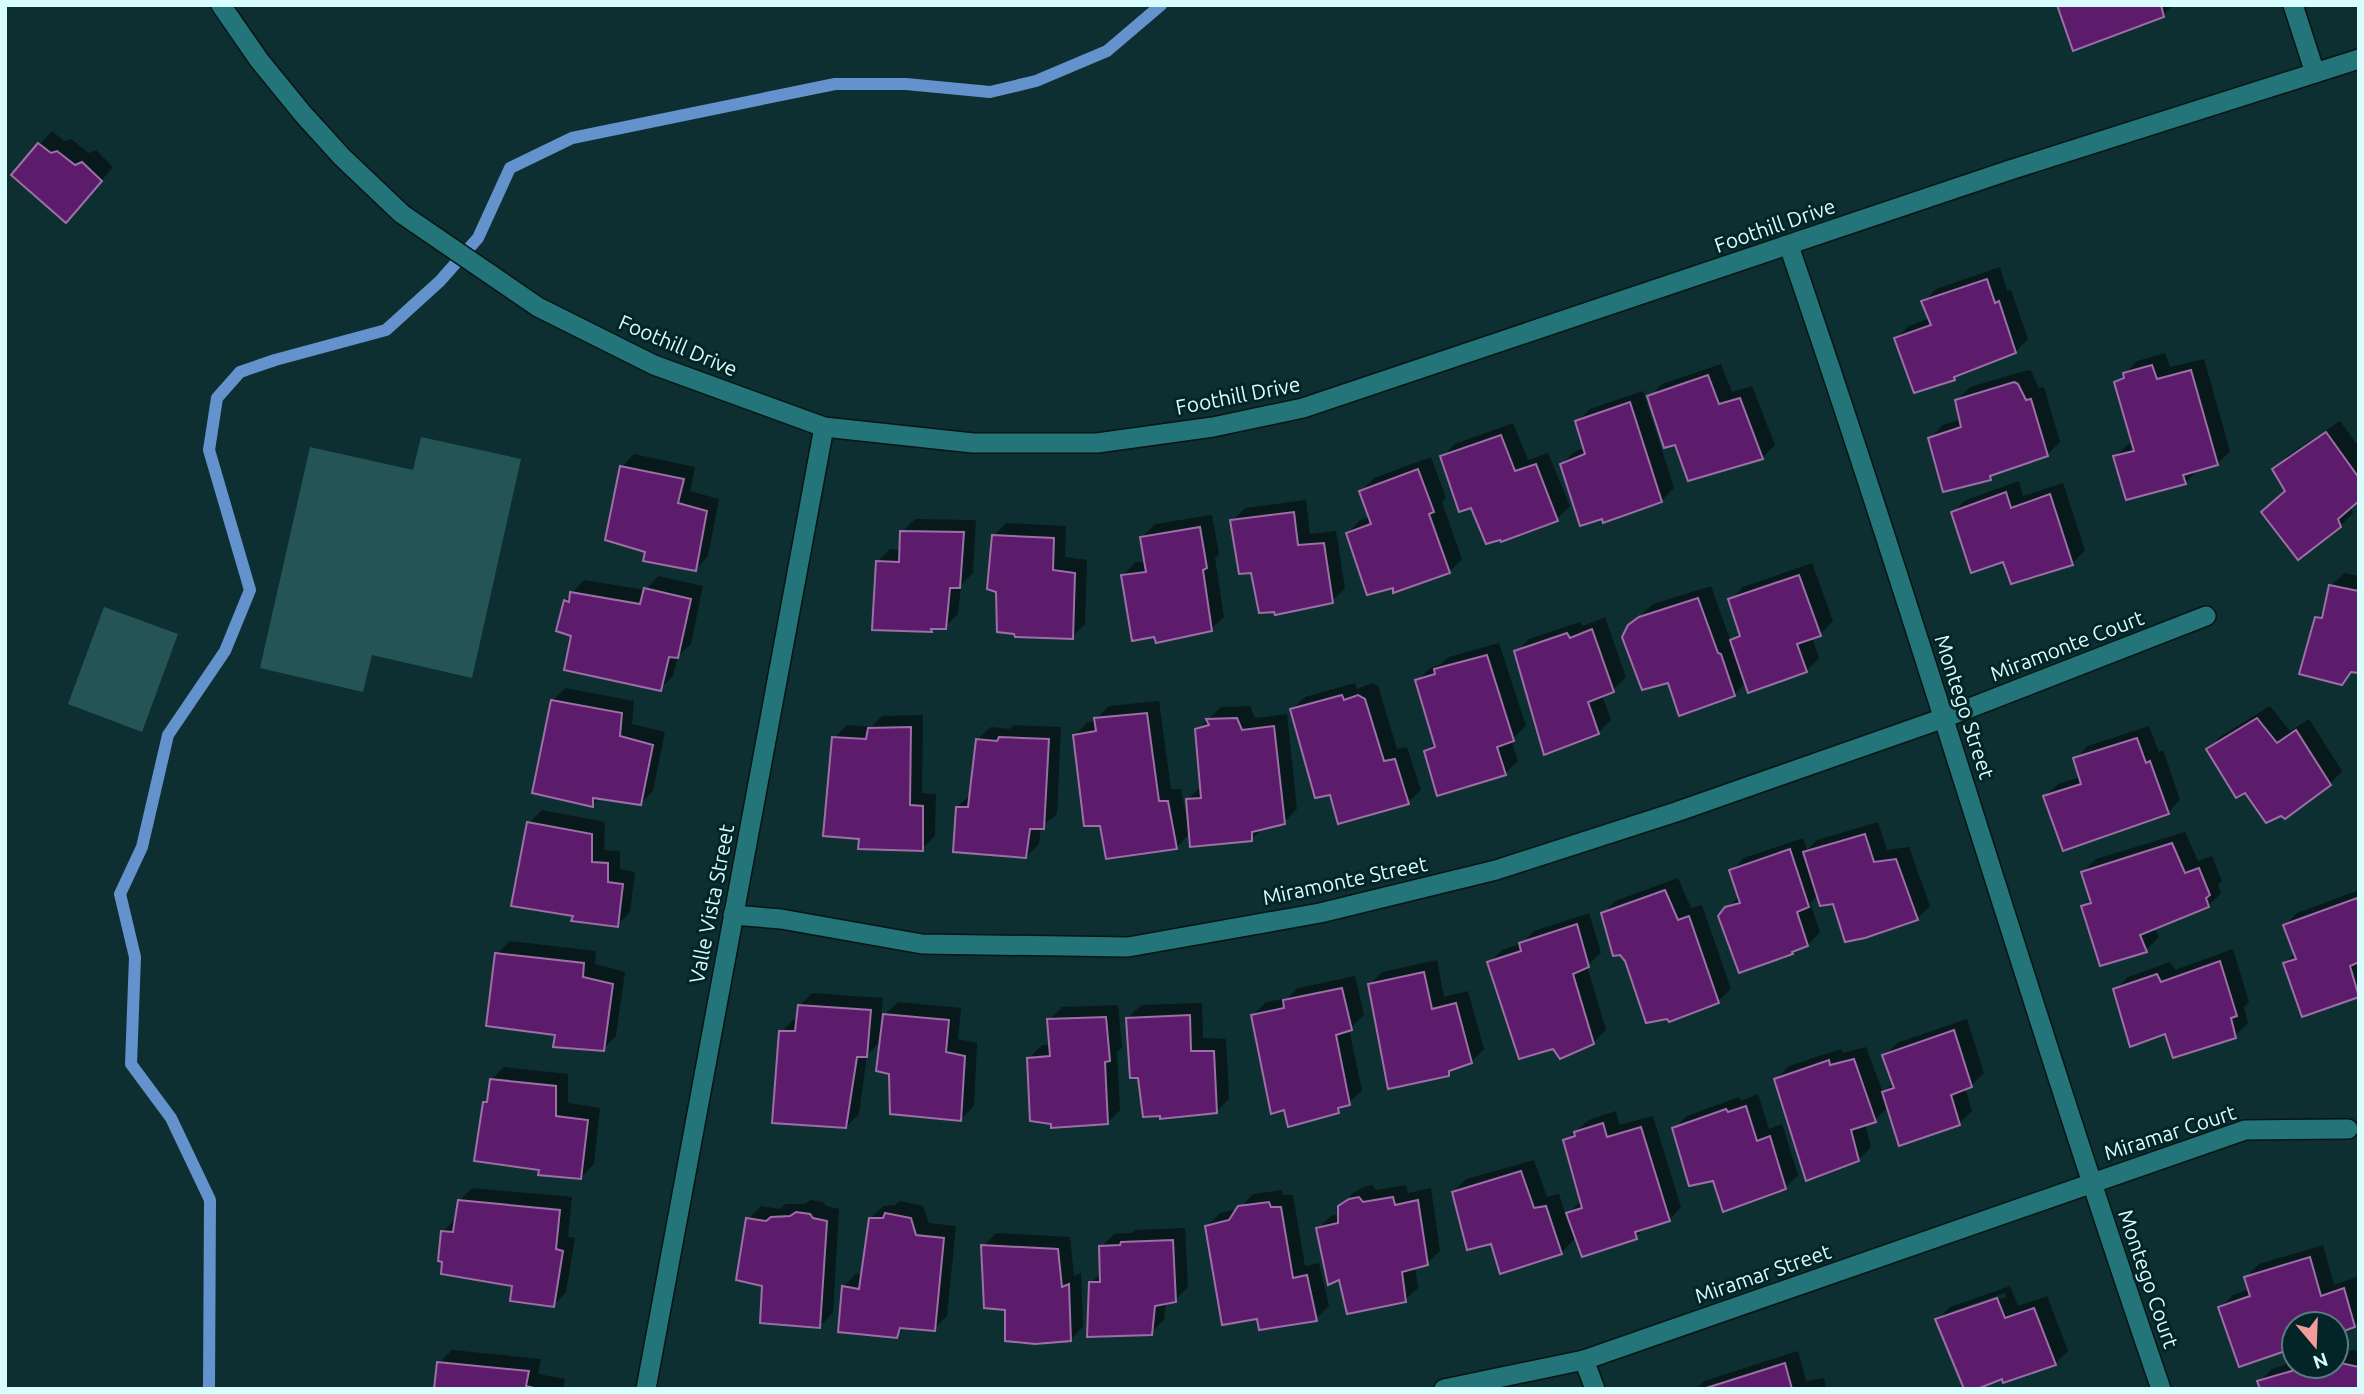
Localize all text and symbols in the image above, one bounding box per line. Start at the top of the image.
street label: Foothill Drive [1711,193,1838,257]
street label: Foothill Drive [616,309,741,381]
street label: Foothill Drive [1173,371,1302,419]
street label: Miramonte Court [1987,605,2147,685]
street label: Montego Street [1930,632,2000,782]
street label: Valle Vista Street [684,822,738,986]
street label: Miramonte Street [1260,851,1429,909]
street label: Miramar Court [2101,1099,2239,1165]
street label: Montego Court [2114,1206,2184,1351]
street label: Miramar Street [1691,1239,1834,1308]
north arrow [2280,1310,2350,1380]
text: N [2310,1348,2331,1374]

